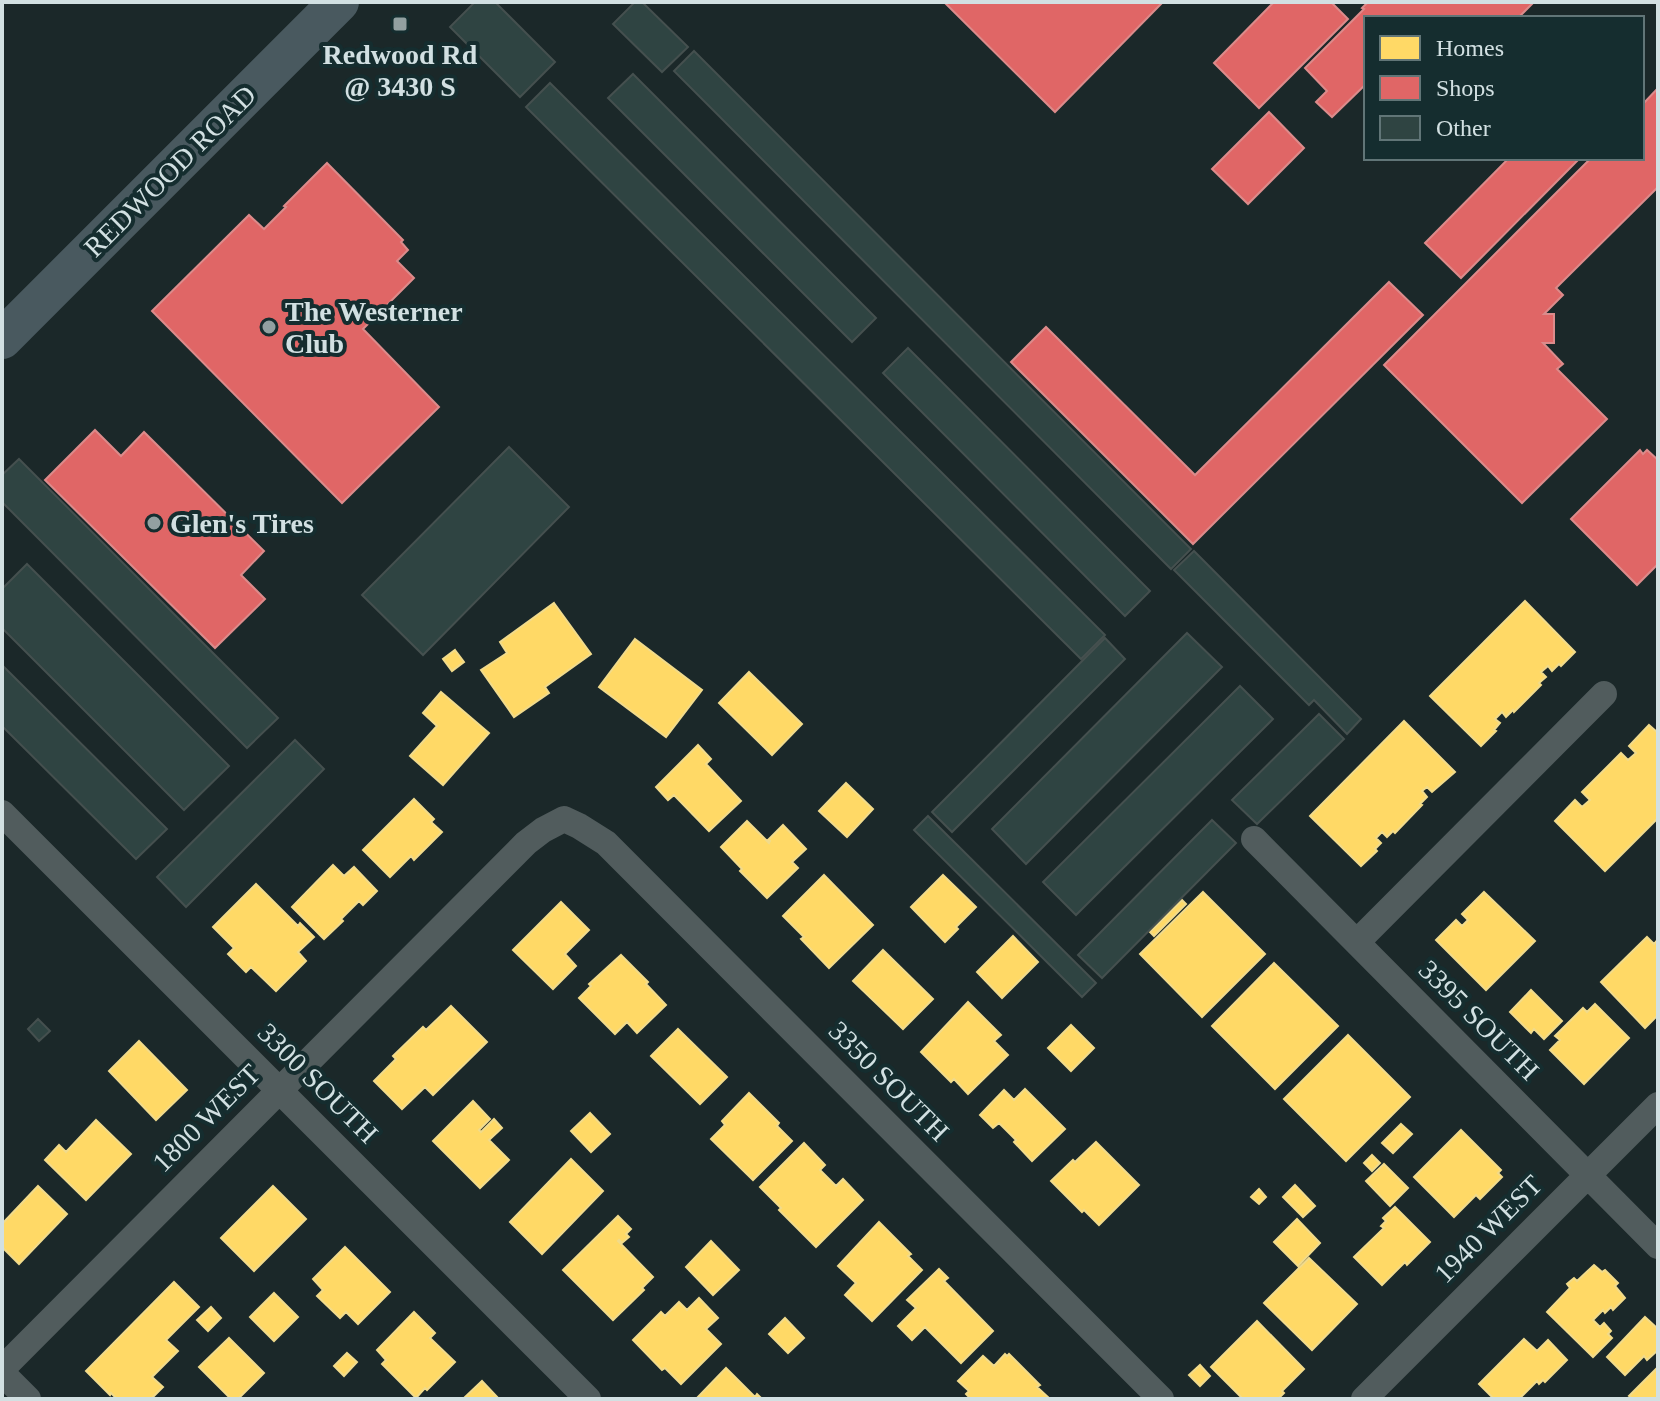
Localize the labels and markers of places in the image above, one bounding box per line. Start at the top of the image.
marker: Redwood Rd @ 3430 S [391,15,409,33]
place label: Redwood Rd @ 3430 S [323,39,478,102]
place label: The Westerner Club [285,296,463,359]
marker: The Westerner Club [260,318,278,336]
place label: Glen's Tires [170,508,314,539]
marker: Glen's Tires [145,514,163,532]

